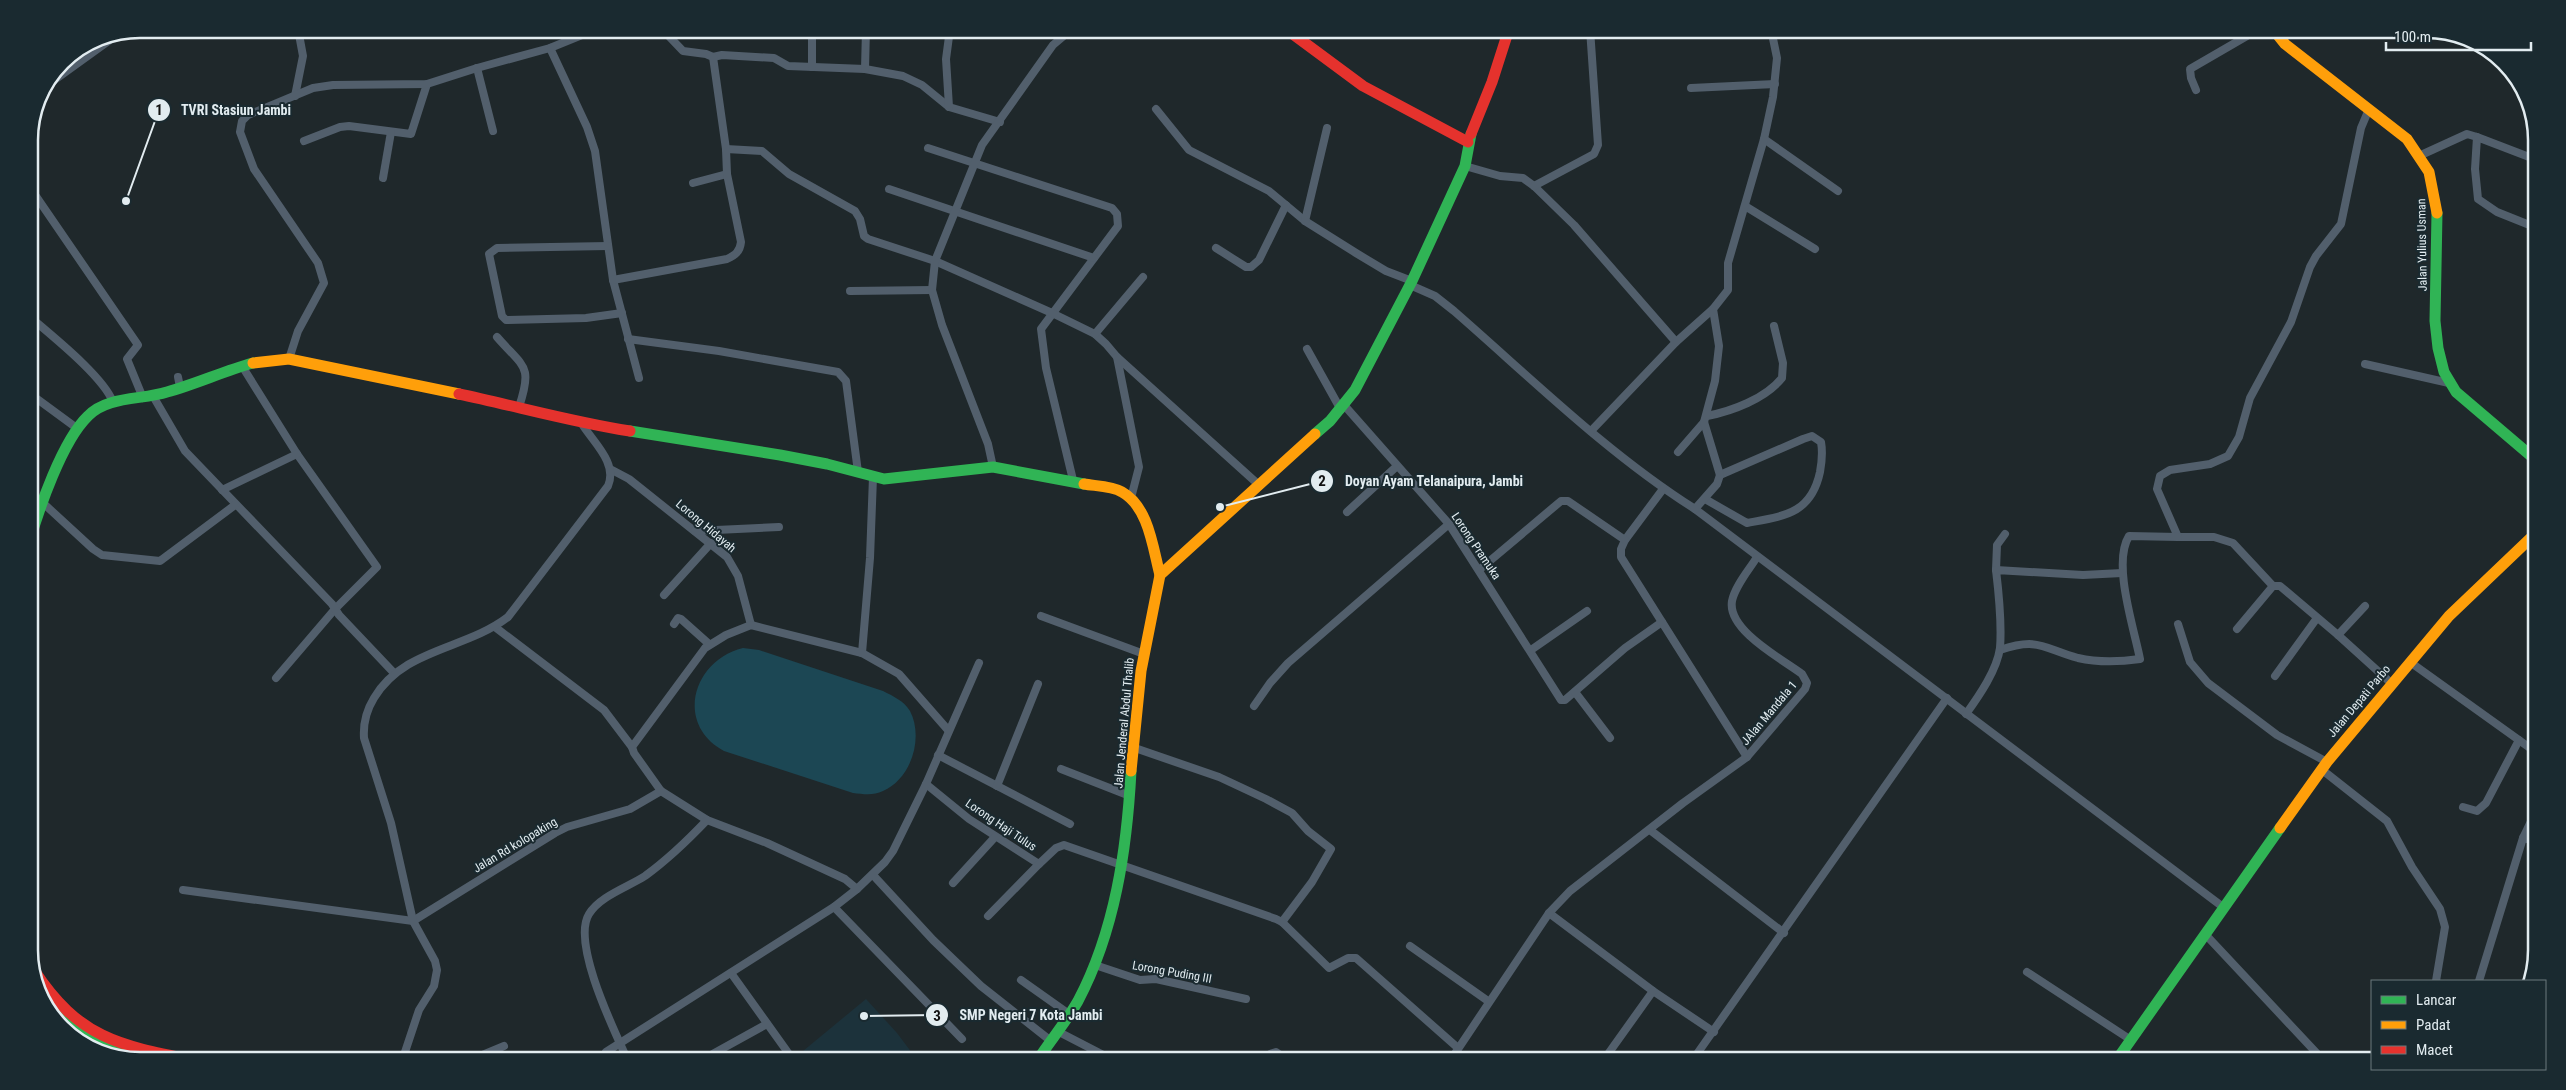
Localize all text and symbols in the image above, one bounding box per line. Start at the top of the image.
scale bar [2386,20,2531,52]
text: 100 m [2394,28,2431,46]
callout: TVRI Stasiun Jambi [146,95,301,124]
text: 1 [155,101,163,119]
text: TVRI Stasiun Jambi [181,102,291,118]
street label: Jalan Yulius Usman [2414,198,2430,292]
callout: Doyan Ayam Telanaipura, Jambi [1309,466,1533,495]
text: 2 [1318,472,1326,490]
text: Doyan Ayam Telanaipura, Jambi [1345,473,1523,489]
street label: Lorong Hidayah [673,497,739,555]
street label: Lorong Pramuka [1449,510,1504,582]
street label: Jalan Jenderal Abdul Thalib [1111,657,1137,789]
street label: Jalan Depati Parbo [2325,662,2393,740]
street label: JAlan Mandala 1 [1738,678,1800,748]
street label: Lorong Haji Tulus [963,796,1039,854]
street label: Jalan Rd kolopaking [470,814,560,876]
street label: Lorong Puding III [1131,958,1213,986]
legend [2371,980,2546,1070]
text: Lancar [2416,991,2457,1009]
callout: SMP Negeri 7 Kota Jambi [924,1001,1112,1030]
text: 3 [933,1007,941,1025]
text: SMP Negeri 7 Kota Jambi [959,1007,1103,1023]
text: Padat [2416,1016,2450,1034]
text: Macet [2416,1041,2453,1059]

